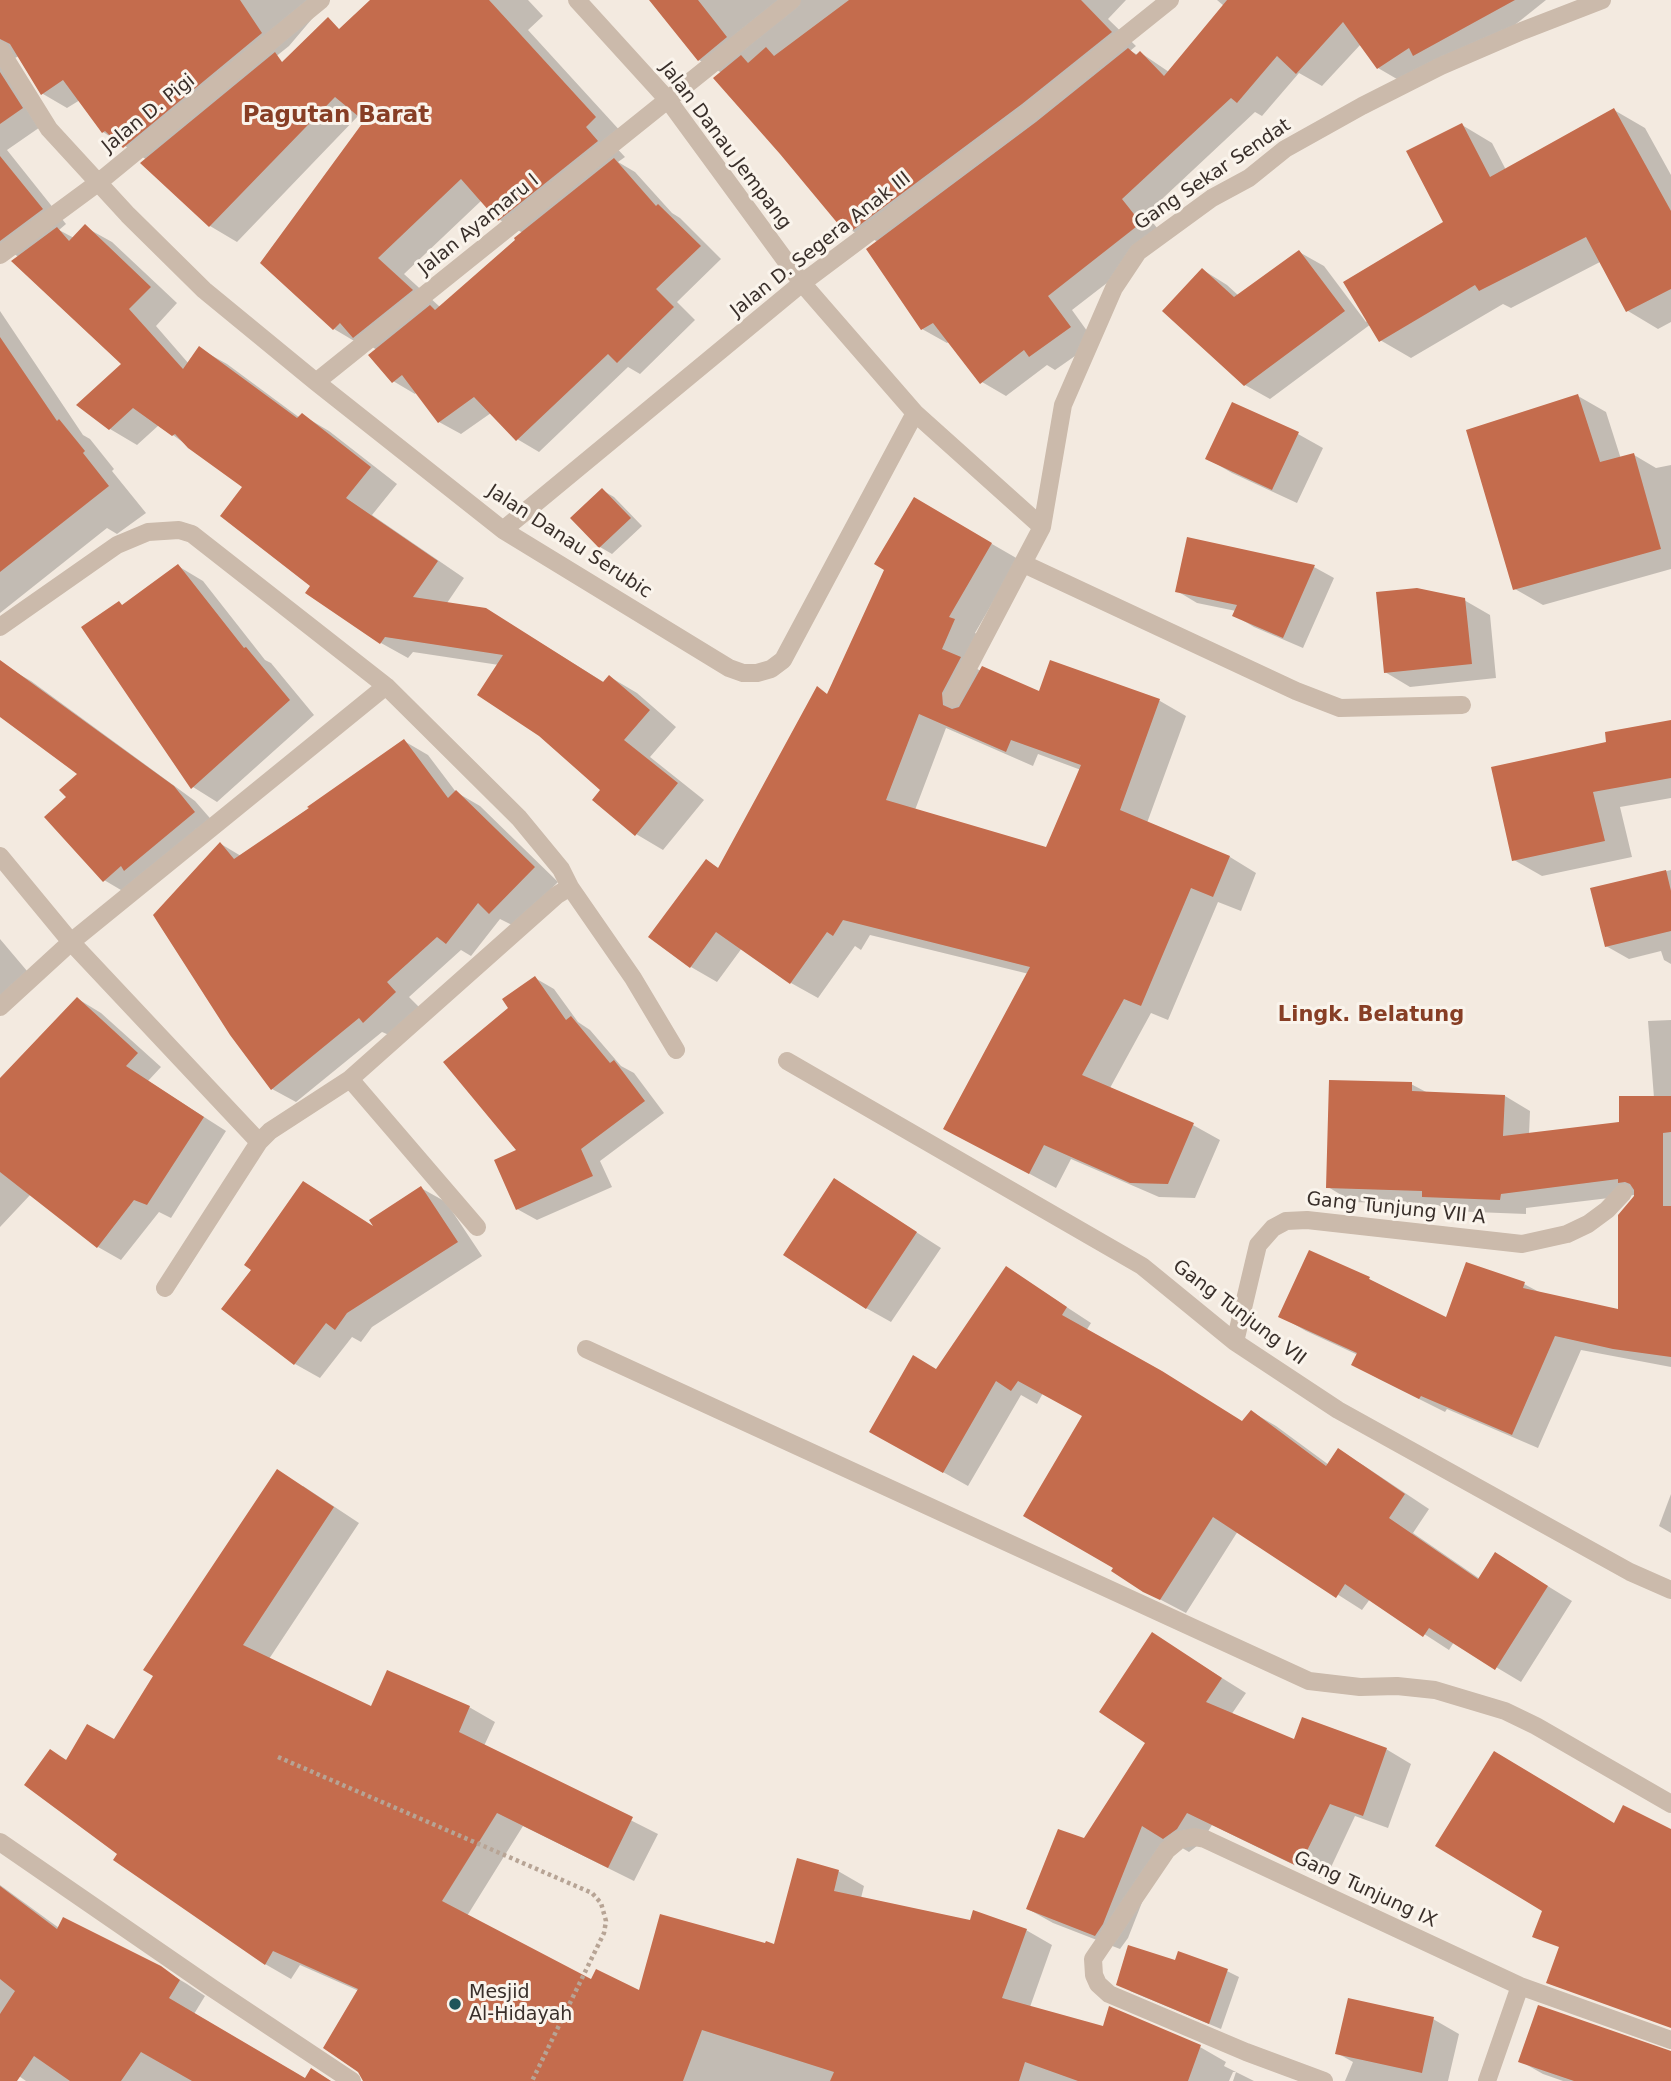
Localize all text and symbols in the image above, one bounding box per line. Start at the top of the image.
street label: Jalan Danau Jempang [655,58,795,234]
street label: Jalan D. Pigi [98,70,200,158]
district label: Pagutan Barat [243,102,429,130]
street label: Gang Sekar Sendat [1131,114,1295,236]
street label: Jalan D. Segera Anak III [726,168,916,322]
street label: Jalan Ayamaru I [414,169,544,281]
street label: Jalan Danau Serubic [482,480,656,604]
district label: Lingk. Belatung [1278,1003,1464,1029]
street label: Gang Tunjung VII A [1305,1188,1487,1230]
street label: Gang Tunjung VII [1168,1255,1310,1371]
street label: Gang Tunjung IX [1290,1847,1440,1933]
place label: Mesjid Al-Hidayah [469,1982,572,2026]
marker: Mesjid Al-Hidayah [447,1996,463,2012]

